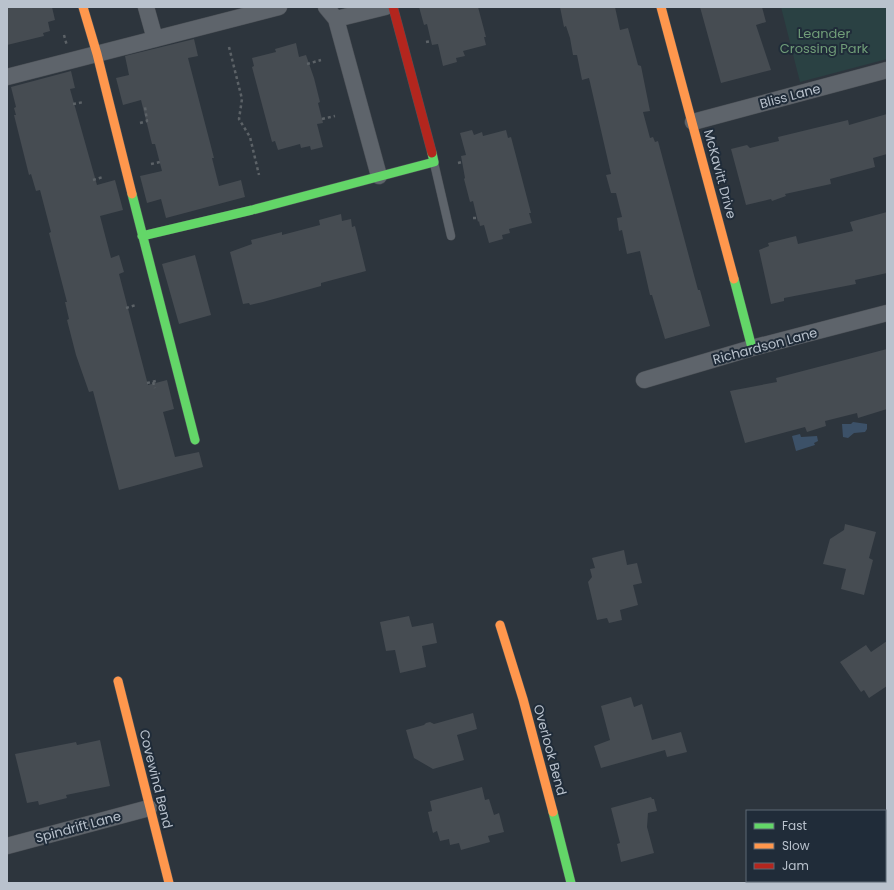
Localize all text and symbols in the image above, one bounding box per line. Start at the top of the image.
park label: Leander Crossing Park [780,24,869,58]
street label: Bliss Lane [757,79,823,113]
street label: McKavitt Drive [699,127,741,221]
street label: Richardson Lane [711,323,819,369]
street label: Overlook Bend [529,702,571,798]
street label: Covewind Bend [135,728,177,830]
street label: Spindrift Lane [33,806,123,848]
legend [746,810,886,882]
text: Fast [782,817,807,834]
text: Slow [782,837,810,854]
text: Jam [782,857,809,874]

